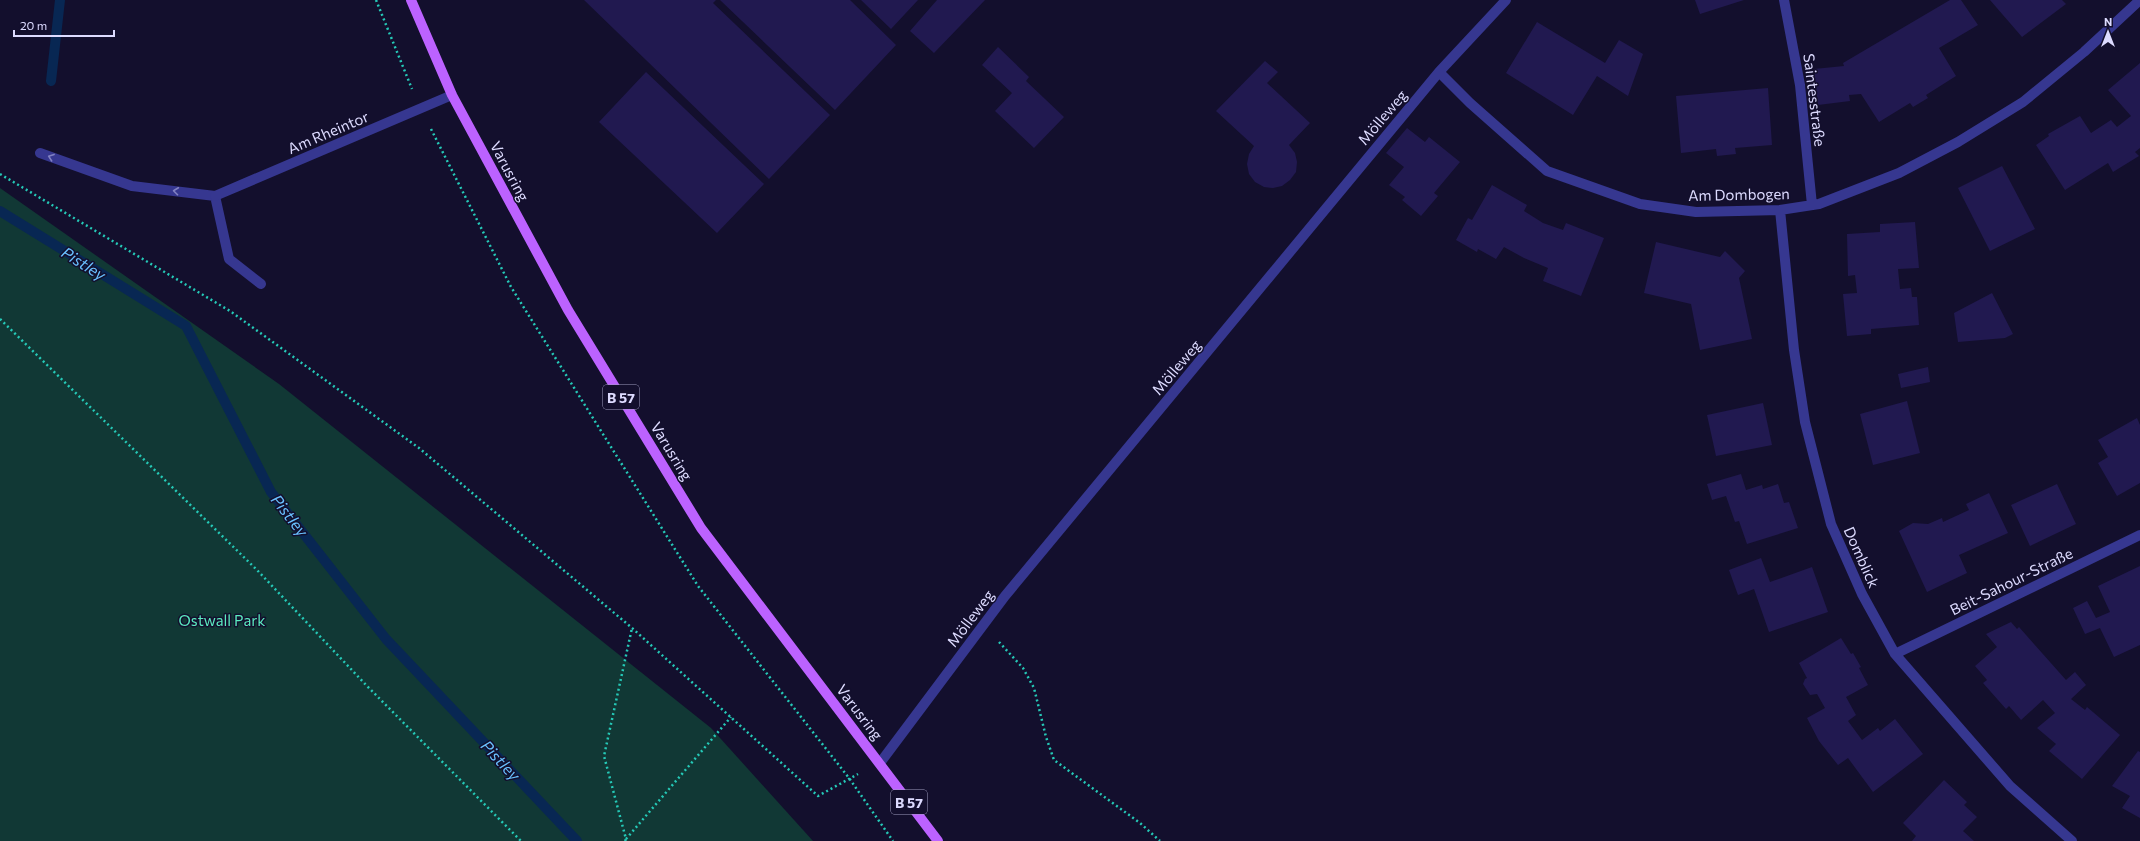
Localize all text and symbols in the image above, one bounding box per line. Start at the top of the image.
scale bar [14,12,114,38]
north arrow [2088,12,2128,52]
text: N [2104,15,2112,28]
text: 20 m [20,18,47,32]
street label: Saintesstraße [1800,53,1830,148]
street label: Mölleweg [1354,86,1410,148]
street label: Am Rheintor [285,107,371,157]
street label: Varusring [487,138,533,204]
one-way arrow [48,153,55,161]
street label: Am Dombogen [1688,184,1790,204]
one-way arrow [173,187,179,196]
water label: Pistley [58,242,110,284]
street label: Mölleweg [1148,336,1204,398]
road number: B 57 [603,385,639,409]
street label: Varusring [648,418,696,484]
water label: Pistley [268,490,313,541]
street label: Domblick [1841,524,1883,590]
street label: Beit-Sahour-Straße [1947,543,2075,619]
street label: Mölleweg [943,586,997,650]
park label: Ostwall Park [179,611,265,629]
street label: Varusring [833,681,887,743]
water label: Pistley [478,736,525,785]
road number: B 57 [891,790,927,814]

